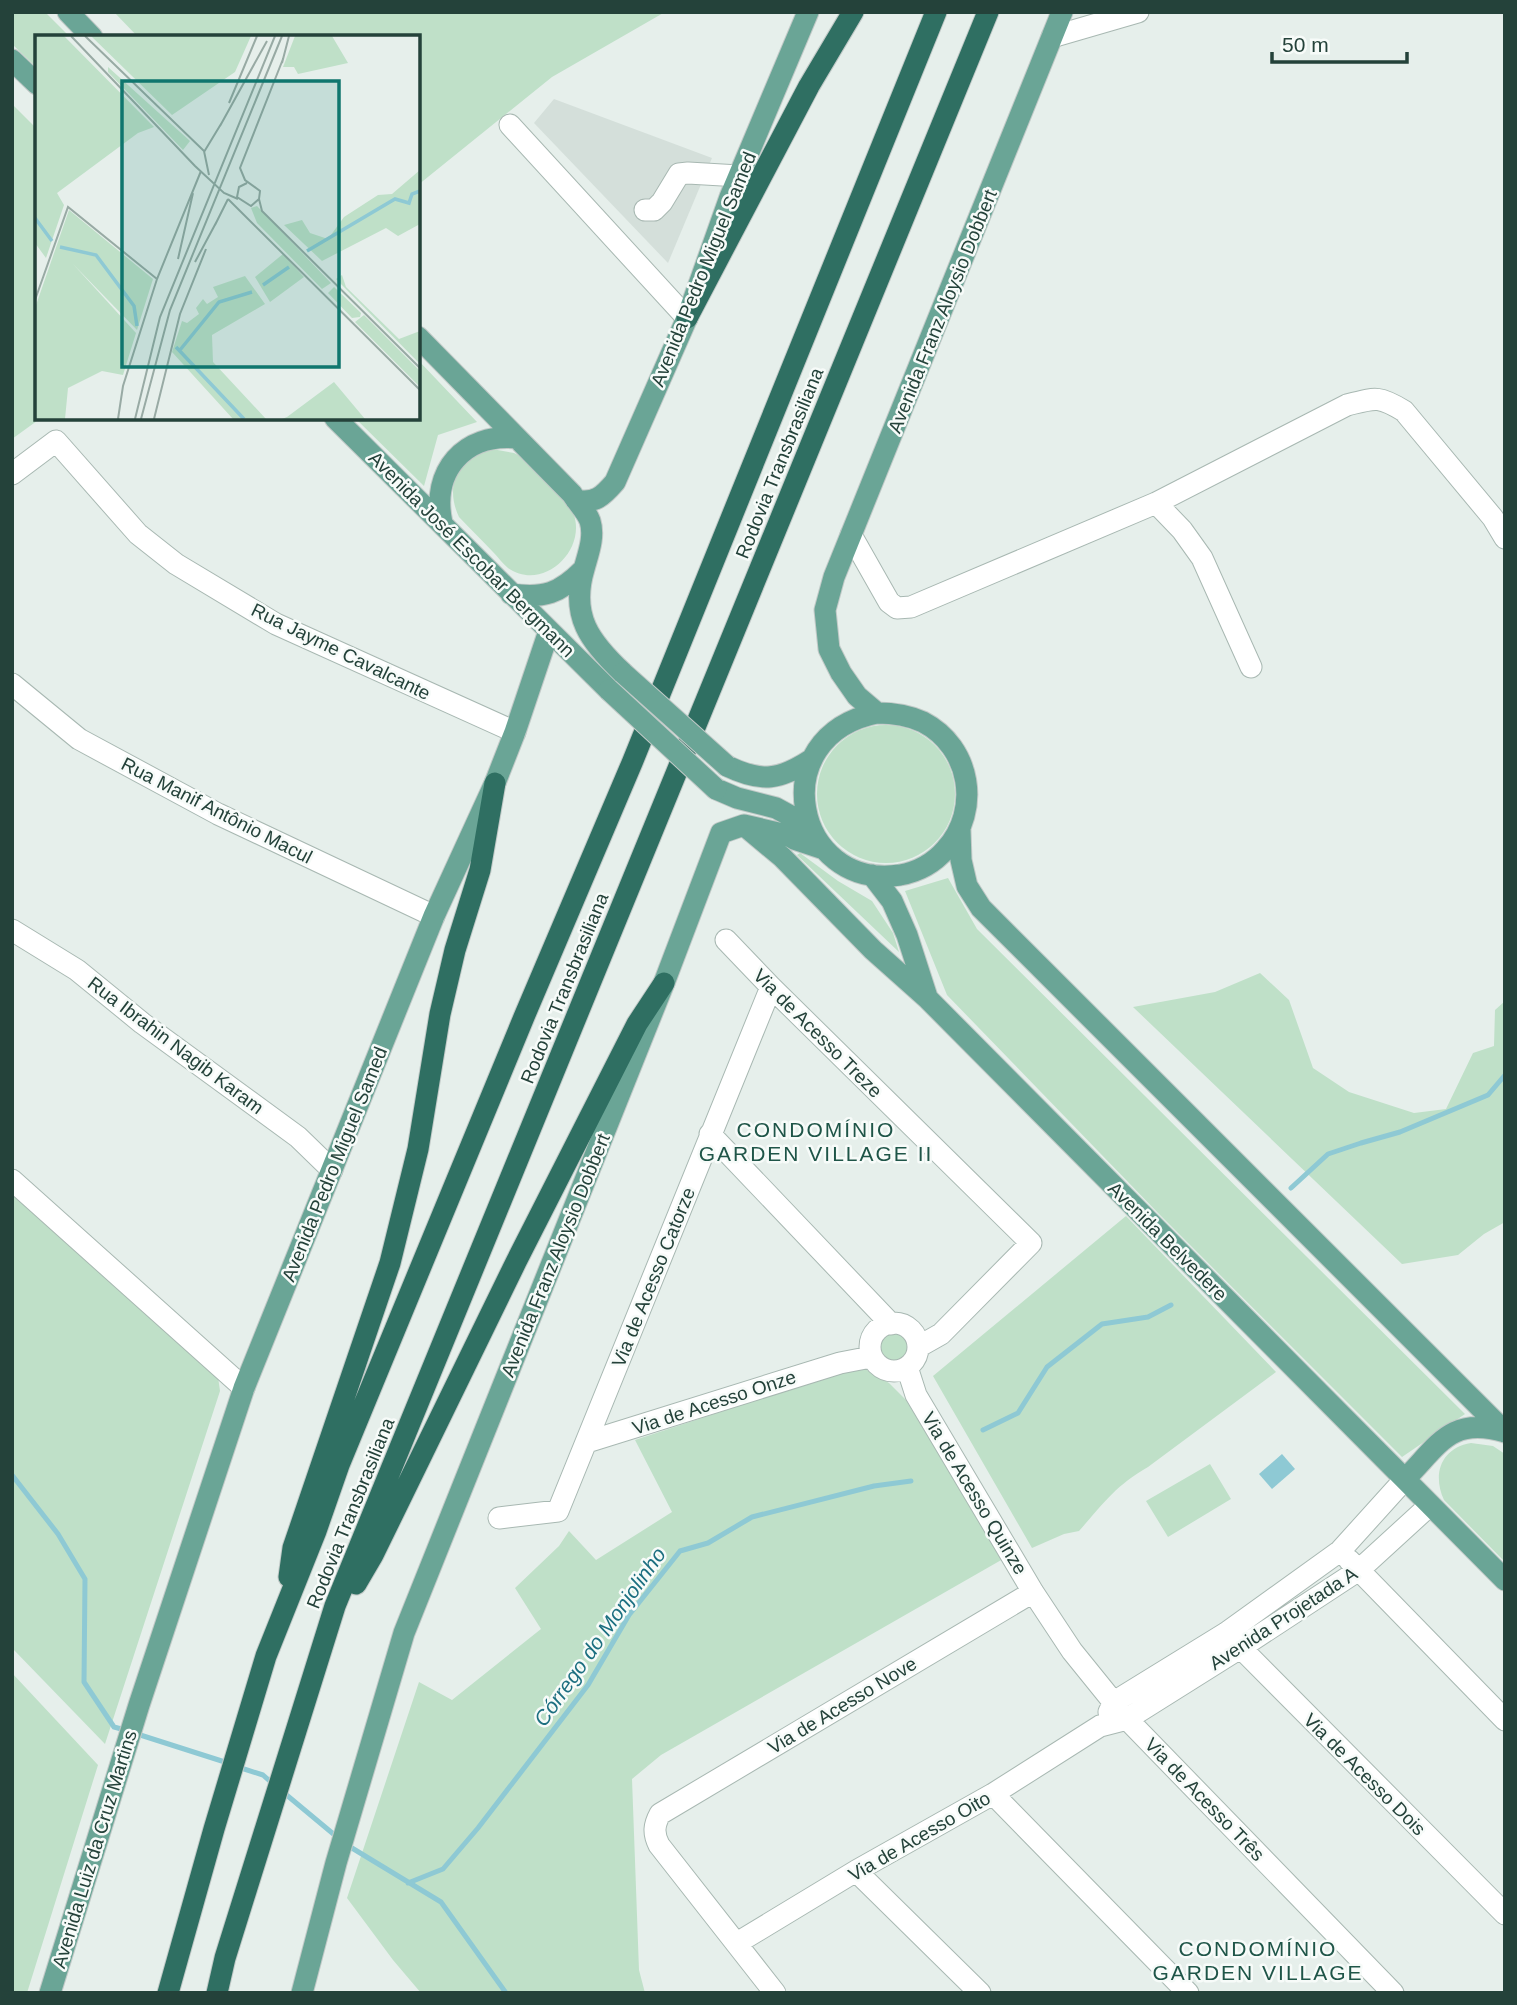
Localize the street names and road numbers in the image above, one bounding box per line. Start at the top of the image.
street label: Avenida Pedro Miguel Samed [647,149,760,389]
street label: Avenida Franz Aloysio Dobbert [884,186,1001,436]
street label: Rodovia Transbrasiliana [732,364,828,562]
street label: Avenida José Escobar Bergmann [365,447,579,661]
street label: Rua Jayme Cavalcante [248,599,434,704]
street label: Rua Manif Antônio Macul [118,753,316,868]
street label: Rodovia Transbrasiliana [517,889,613,1087]
street label: Via de Acesso Treze [749,965,886,1102]
street label: Rua Ibrahin Nagib Karam [84,973,268,1118]
street label: Avenida Pedro Miguel Samed [278,1044,391,1284]
street label: Avenida Franz Aloysio Dobbert [497,1130,614,1380]
street label: Avenida Belvedere [1104,1178,1231,1305]
street label: Via de Acesso Catorze [608,1184,699,1370]
street label: Via de Acesso Onze [630,1366,799,1439]
street label: Via de Acesso Quinze [918,1408,1031,1578]
street label: Rodovia Transbrasiliana [303,1414,399,1612]
street label: Avenida Projetada A [1205,1563,1361,1674]
street label: Via de Acesso Nove [764,1653,920,1758]
street label: Via de Acesso Dois [1299,1709,1430,1840]
street label: Avenida Luiz da Cruz Martins [48,1728,141,1971]
street label: Via de Acesso Três [1141,1734,1269,1865]
street label: Via de Acesso Oito [845,1787,994,1886]

